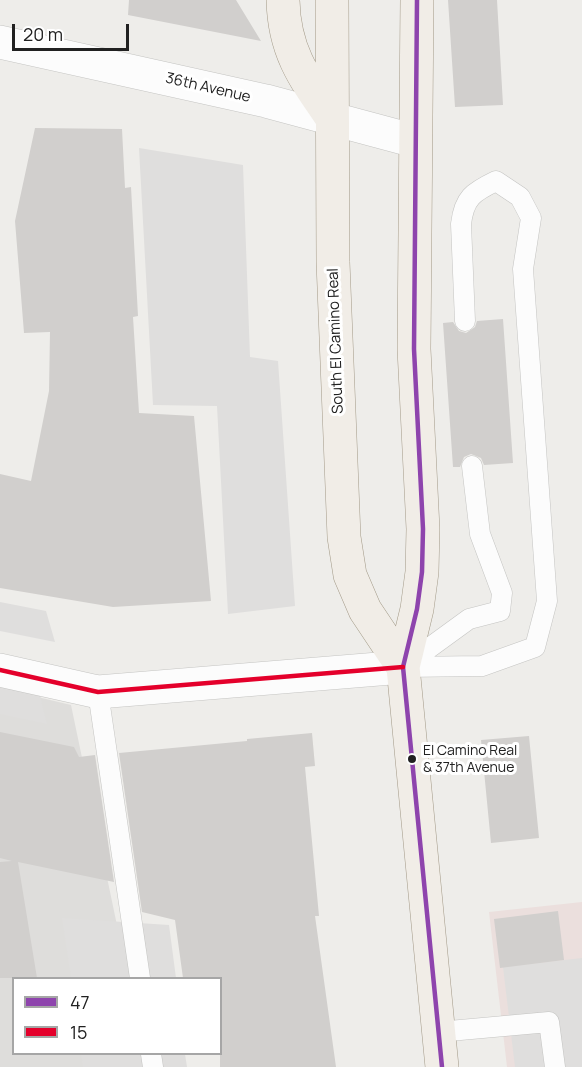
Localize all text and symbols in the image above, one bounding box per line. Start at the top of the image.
scale bar [15,12,132,50]
text: 20 m [23,22,63,46]
street label: 36th Avenue [164,69,252,107]
street label: South El Camino Real [324,268,348,414]
place label: El Camino Real & 37th Avenue [423,743,517,776]
marker: El Camino Real & 37th Avenue [406,753,418,765]
legend [12,977,222,1055]
text: 47 [70,990,90,1014]
text: 15 [70,1020,87,1044]

